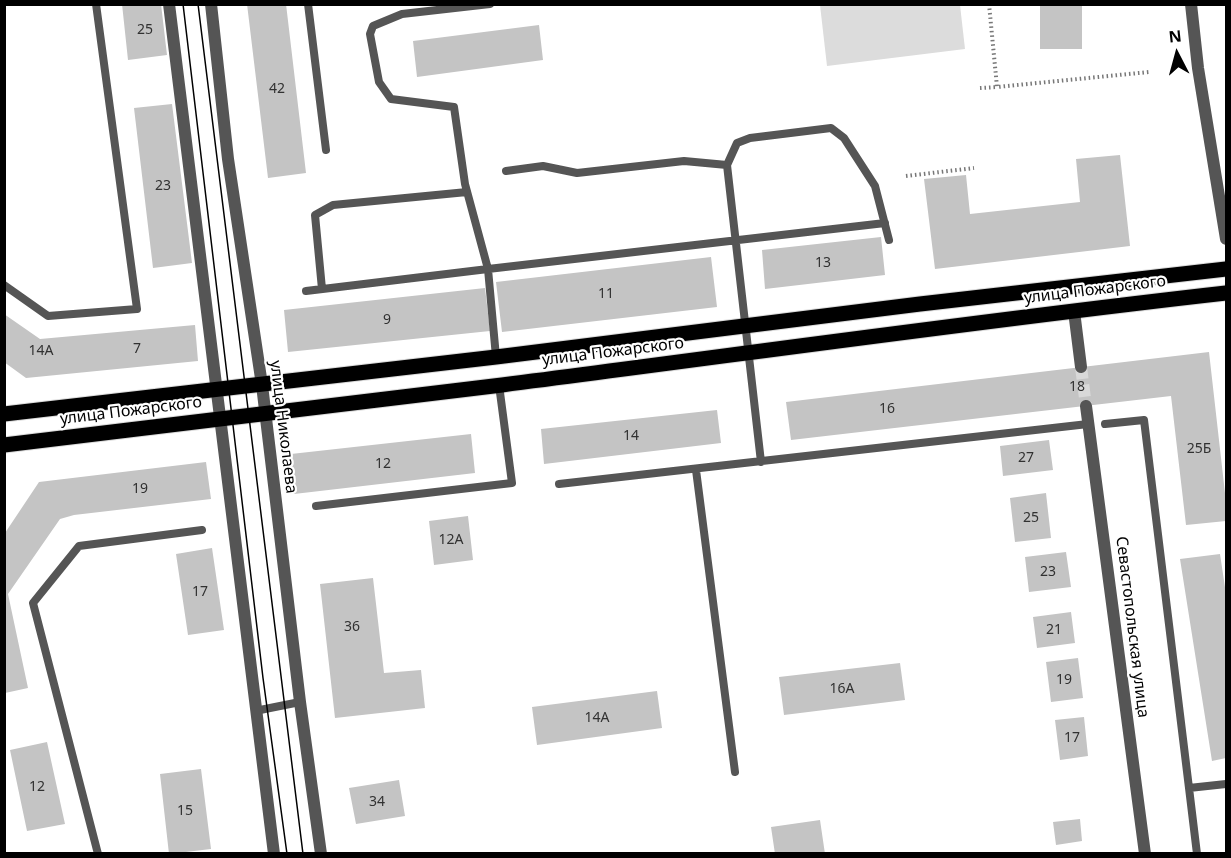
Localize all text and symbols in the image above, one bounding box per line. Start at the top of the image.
house number: 25 [137,22,153,38]
north arrow [1147,24,1207,84]
text: N [1167,24,1183,48]
house number: 42 [269,81,285,97]
house number: 23 [155,178,171,194]
house number: 13 [815,255,831,271]
street label: улица Пожарского [1023,272,1167,308]
house number: 11 [598,286,614,302]
house number: 9 [383,312,391,328]
street label: улица Пожарского [541,334,685,370]
house number: 7 [133,341,141,357]
house number: 14А [29,343,53,359]
street label: улица Николаева [265,359,301,495]
house number: 18 [1069,379,1085,395]
street label: улица Пожарского [59,393,203,429]
house number: 16 [879,401,895,417]
house number: 14 [623,428,639,444]
house number: 25Б [1187,441,1211,457]
house number: 27 [1018,450,1034,466]
house number: 12 [375,456,391,472]
house number: 19 [132,481,148,497]
house number: 25 [1023,510,1039,526]
house number: 12А [439,532,463,548]
street label: Севастопольская улица [1111,535,1153,719]
house number: 23 [1040,564,1056,580]
house number: 17 [192,584,208,600]
house number: 36 [344,619,360,635]
house number: 21 [1046,622,1062,638]
house number: 19 [1056,672,1072,688]
house number: 16А [830,681,854,697]
house number: 14А [585,710,609,726]
house number: 17 [1064,730,1080,746]
house number: 12 [29,779,45,795]
house number: 34 [369,794,385,810]
house number: 15 [177,803,193,819]

